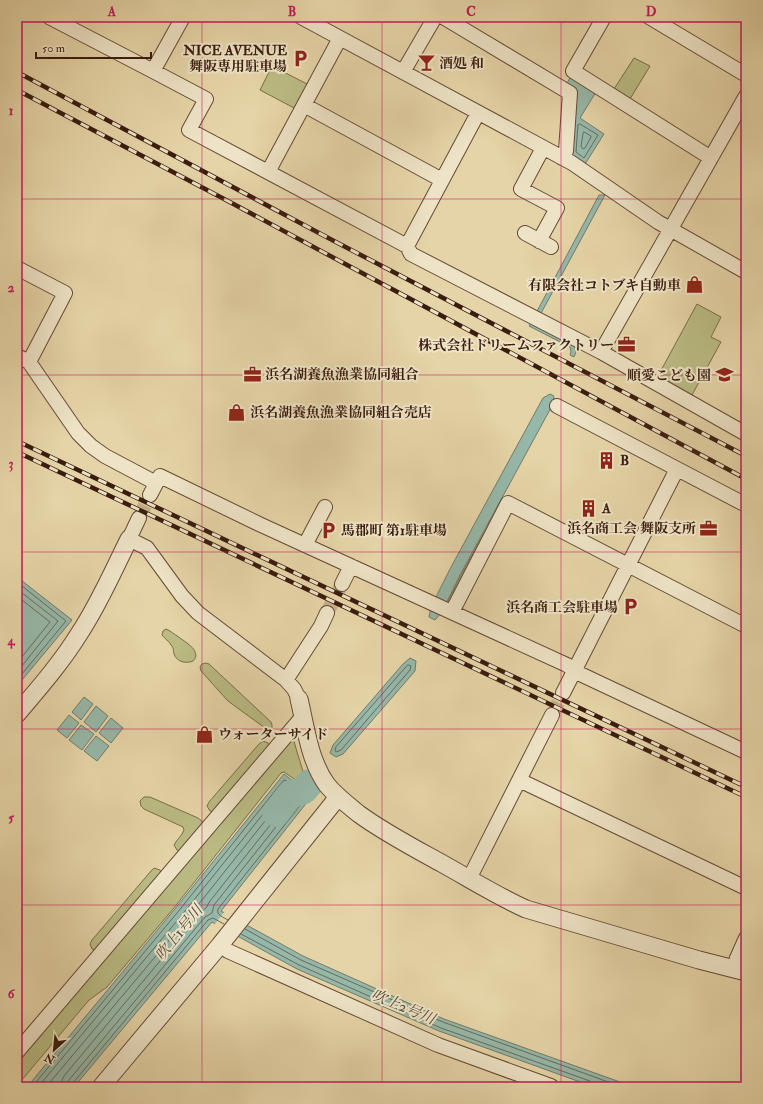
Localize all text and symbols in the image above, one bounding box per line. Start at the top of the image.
text: A [107,4,117,20]
text: B [288,4,296,20]
text: C [466,4,476,20]
text: D [646,4,657,20]
scale bar [36,34,151,60]
text: 50 m [42,41,66,56]
place label: NICE AVENUE 舞阪専用駐車場 [182,42,287,75]
parking icon: NICE AVENUE 舞阪専用駐車場 [290,48,310,68]
bar icon: 酒処 和 [416,53,436,73]
place label: 酒処 和 [439,55,484,72]
text: 1 [9,103,14,119]
shop icon: 有限会社コトブキ自動車 [684,275,704,295]
place label: 有限会社コトブキ自動車 [528,277,681,294]
text: 2 [8,280,15,296]
office icon: 株式会社ドリームファクトリー [617,335,637,355]
place label: 株式会社ドリームファクトリー [418,337,614,354]
office icon: 浜名湖養魚漁業協同組合 [242,364,262,384]
school or university icon: 順愛こども園 [714,365,734,385]
place label: 浜名湖養魚漁業協同組合 [265,366,419,383]
place label: 順愛こども園 [627,367,711,384]
shop icon: 浜名湖養魚漁業協同組合売店 [227,402,247,422]
place label: 浜名湖養魚漁業協同組合売店 [250,404,432,421]
building icon: B [597,450,617,470]
place label: B [620,452,629,469]
text: 3 [9,456,14,472]
building icon: A [579,498,599,518]
place label: A [601,500,611,517]
office icon: 浜名商工会 舞阪支所 [699,518,719,538]
parking icon: 馬郡町 第1駐車場 [318,520,338,540]
place label: 浜名商工会 舞阪支所 [567,520,696,537]
place label: 馬郡町 第1駐車場 [341,522,447,539]
parking icon: 浜名商工会駐車場 [621,597,641,617]
place label: 浜名商工会駐車場 [506,599,618,616]
text: 4 [6,633,15,649]
shop icon: ウォーターサイド [195,724,215,744]
place label: ウォーターサイド [218,726,328,743]
text: 5 [8,810,14,826]
water label: 吹上1号川 [151,900,208,964]
water label: 吹上2号川 [368,985,440,1030]
text: 6 [8,986,16,1002]
north arrow [34,1030,74,1070]
text: N [41,1050,58,1067]

